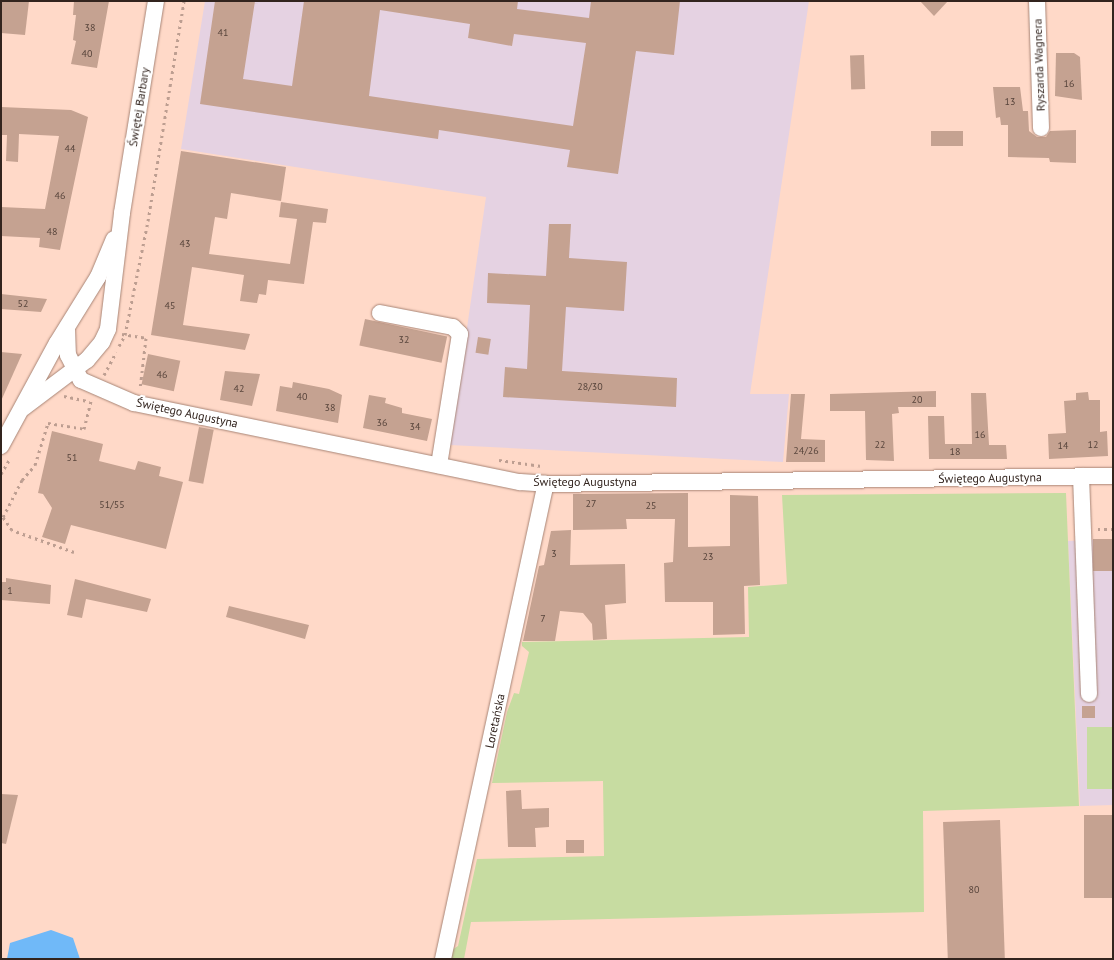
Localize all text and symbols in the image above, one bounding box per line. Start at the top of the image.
street label: Ryszarda Wagnera [1030,18,1048,112]
house number: 38 [85,22,95,34]
house number: 41 [218,27,228,39]
house number: 40 [82,48,92,60]
street label: Świętej Barbary [126,66,152,148]
house number: 16 [1064,78,1074,90]
house number: 13 [1005,96,1015,108]
house number: 44 [65,143,75,155]
house number: 46 [55,190,65,202]
house number: 48 [47,226,57,238]
house number: 43 [180,238,190,250]
house number: 52 [18,298,28,310]
house number: 45 [165,300,175,312]
house number: 32 [399,334,409,346]
house number: 46 [157,369,167,381]
house number: 28/30 [577,381,603,393]
house number: 42 [234,383,244,395]
house number: 40 [297,391,307,403]
house number: 20 [912,394,922,406]
street label: Świętego Augustyna [135,395,239,431]
house number: 38 [325,402,335,414]
house number: 36 [377,417,387,429]
house number: 34 [410,421,420,433]
house number: 16 [975,429,985,441]
house number: 22 [875,439,885,451]
house number: 12 [1088,439,1098,451]
house number: 14 [1058,440,1068,452]
house number: 24/26 [793,445,819,457]
house number: 18 [950,446,960,458]
house number: 51 [67,452,77,464]
street label: Świętego Augustyna [938,470,1042,486]
street label: Świętego Augustyna [533,475,637,489]
house number: 27 [586,498,596,510]
house number: 51/55 [99,499,125,511]
house number: 25 [646,500,656,512]
house number: 3 [551,548,557,560]
house number: 23 [703,551,713,563]
house number: 1 [7,585,13,597]
house number: 7 [540,613,546,625]
street label: Loretańska [482,692,508,750]
house number: 80 [969,884,979,896]

